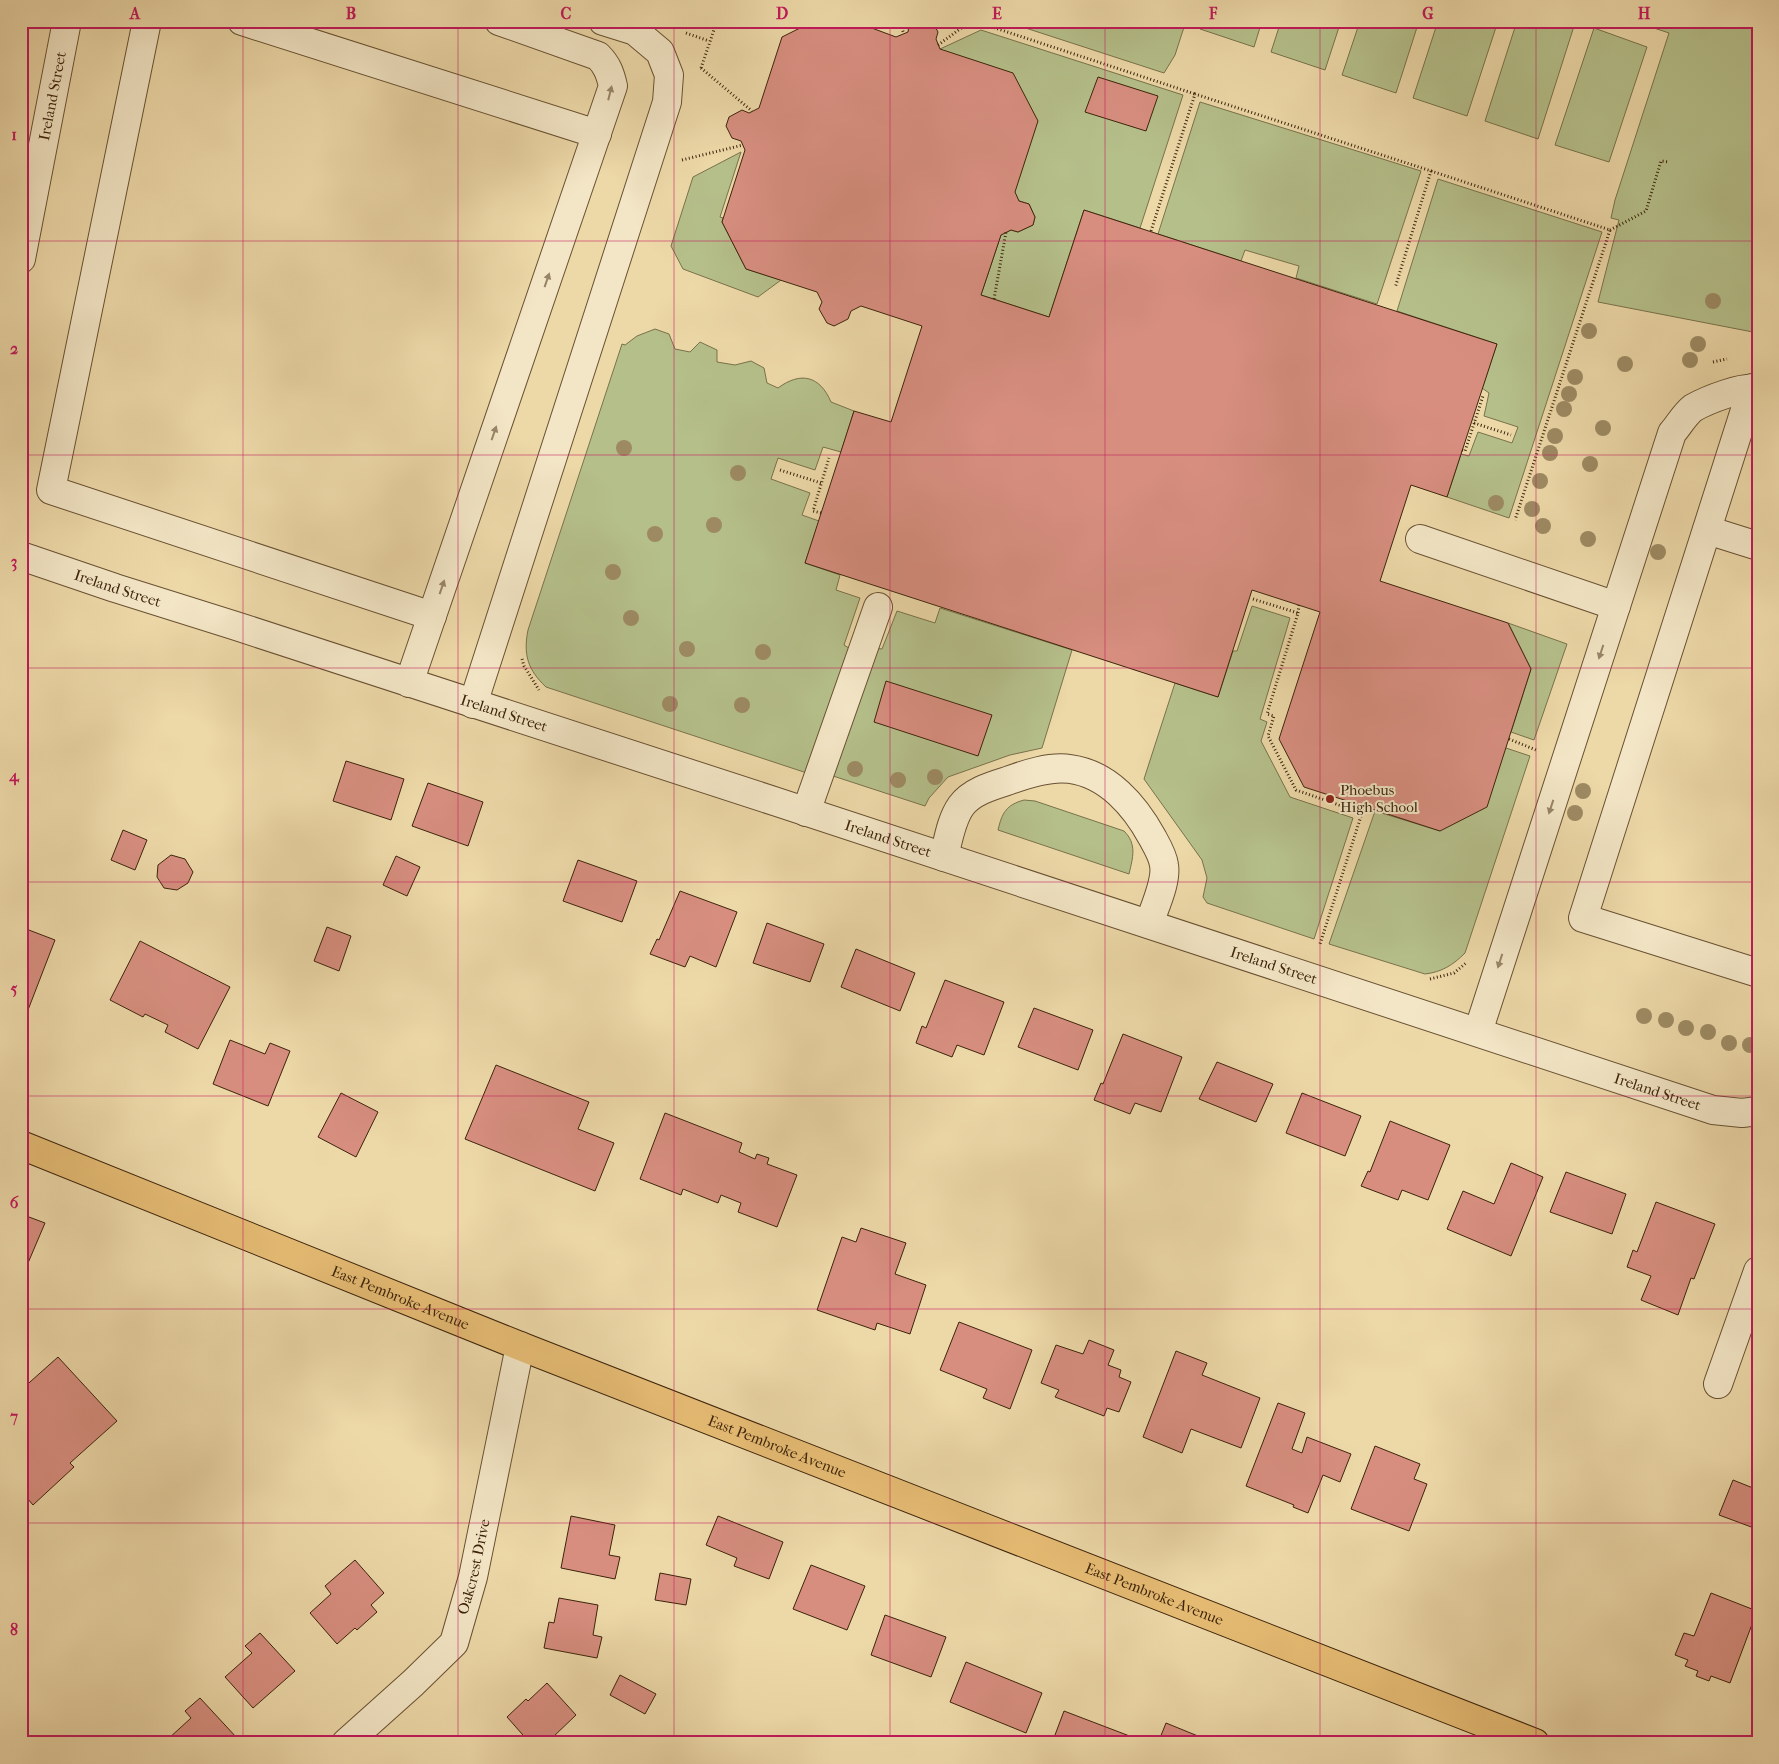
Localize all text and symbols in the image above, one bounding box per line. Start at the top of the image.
text: A [129,4,141,23]
text: B [346,4,356,23]
text: C [561,4,572,23]
text: D [776,4,788,23]
text: E [992,4,1002,23]
text: F [1208,4,1218,23]
text: G [1422,4,1434,23]
text: H [1638,4,1651,23]
street label: Ireland Street [35,49,70,142]
one-way arrow [607,85,615,100]
text: 1 [11,125,17,144]
one-way arrow [544,272,551,287]
text: 2 [10,339,18,358]
one-way arrow [491,426,498,441]
text: 3 [11,552,17,572]
street label: Ireland Street [72,566,164,611]
one-way arrow [438,579,446,594]
one-way arrow [1597,645,1604,660]
street label: Ireland Street [458,691,550,736]
text: 4 [8,766,20,786]
place label: Phoebus High School [1340,781,1418,816]
marker: Phoebus High School [1324,793,1336,805]
one-way arrow [1546,800,1554,815]
street label: Ireland Street [842,816,934,861]
street label: Ireland Street [1228,943,1320,988]
one-way arrow [1496,954,1504,969]
text: 5 [11,979,18,998]
street label: Ireland Street [1612,1069,1704,1115]
text: 6 [10,1193,19,1212]
street label: East Pembroke Avenue [329,1262,472,1334]
text: 7 [9,1407,18,1426]
street label: East Pembroke Avenue [705,1411,849,1482]
street label: Oakcrest Drive [454,1517,494,1617]
street label: East Pembroke Avenue [1083,1559,1226,1629]
text: 8 [10,1620,18,1639]

